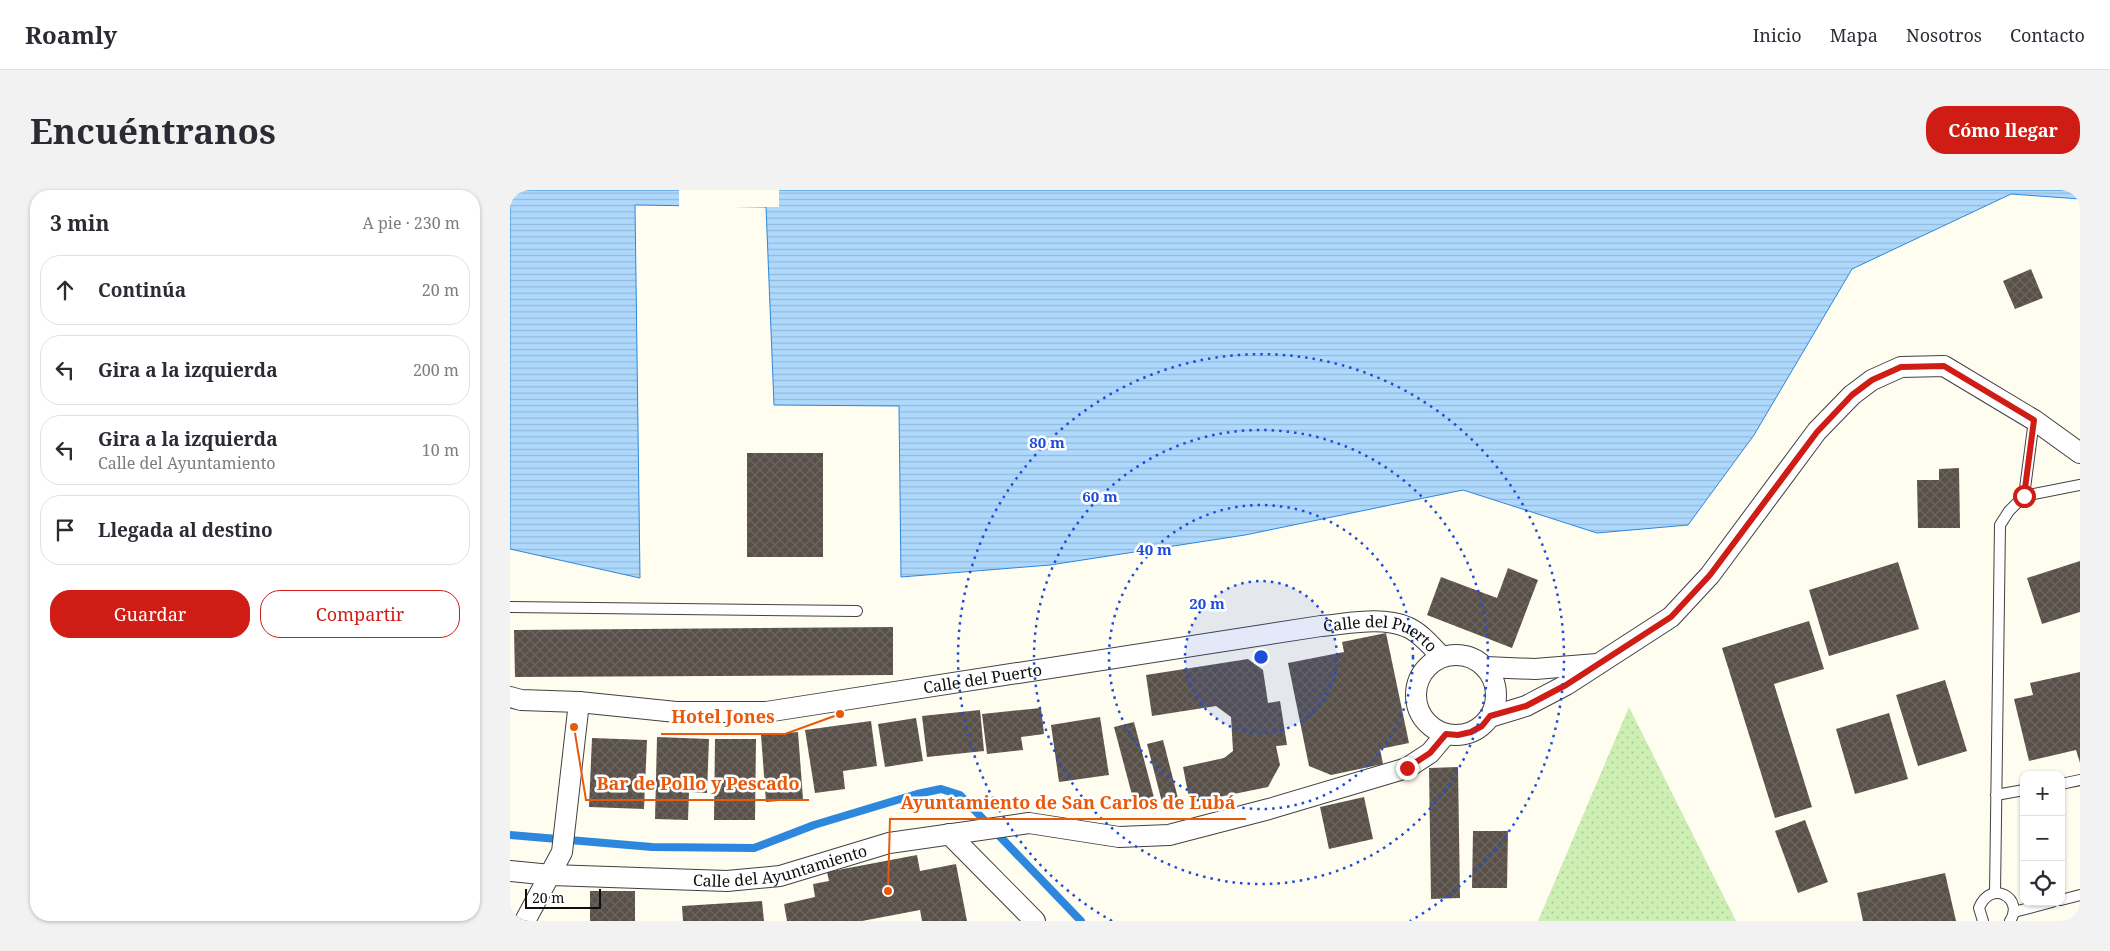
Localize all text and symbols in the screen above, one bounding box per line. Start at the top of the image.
text: Roamly [25,18,117,51]
text: Inicio [1753,23,1802,47]
text: Mapa [1830,23,1878,47]
text: Nosotros [1906,23,1982,47]
text: Contacto [2010,23,2085,47]
button: Cómo llegar [1926,106,2080,154]
text: Encuéntranos [30,107,276,154]
text: 3 min [50,209,109,237]
text: A pie · 230 m [363,212,460,234]
icon: ahead [51,276,79,304]
text: Continúa [98,277,186,303]
text: 20 m [422,279,459,301]
icon: left [51,356,79,384]
text: Gira a la izquierda [98,357,278,383]
text: 200 m [413,359,459,381]
text: Gira a la izquierda [98,426,278,452]
text: 80 m [1029,432,1065,452]
icon: left [51,436,79,464]
text: 10 m [422,439,459,461]
text: Calle del Ayuntamiento [98,452,276,474]
route start [2013,485,2036,508]
text: 60 m [1082,486,1118,506]
icon: arrive [51,516,79,544]
text: Llegada al destino [98,517,273,543]
text: 40 m [1136,539,1172,559]
button: Guardar [50,590,250,638]
button: Compartir [260,590,460,638]
text: 20 m [1189,593,1225,613]
street label: Calle del Puerto [1322,610,1442,657]
centre of rings [1252,648,1270,666]
street label: Calle del Puerto [922,658,1043,699]
callout: Hotel Jones [661,701,785,734]
text: Hotel Jones [671,704,775,728]
route end [1396,757,1419,780]
callout: Bar de Pollo y Pescado [586,767,809,800]
text: Bar de Pollo y Pescado [596,771,800,795]
map controls [2020,771,2065,906]
button: + [2020,771,2065,816]
callout: Ayuntamiento de San Carlos de Lubá [890,786,1246,819]
text: Ayuntamiento de San Carlos de Lubá [900,790,1236,814]
button: − [2020,816,2065,861]
street label: Calle del Ayuntamiento [692,839,870,892]
button: locate [2020,861,2065,906]
scale bar [525,886,601,909]
text: 20 m [532,888,565,907]

